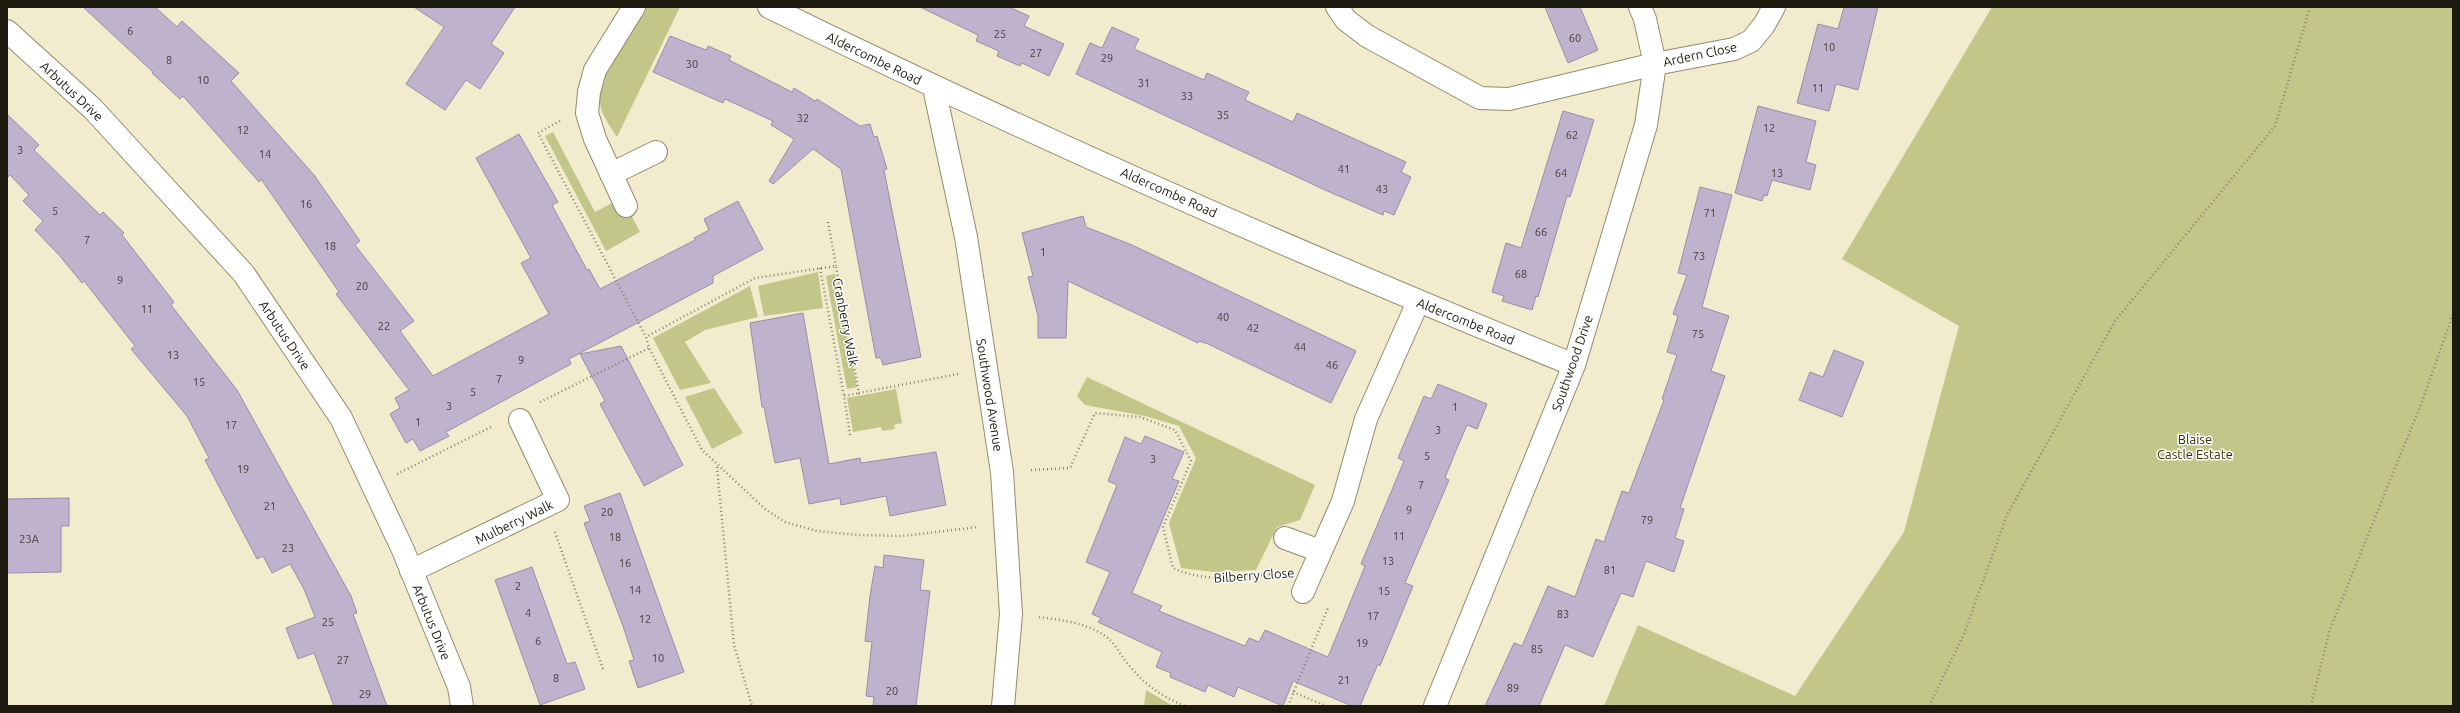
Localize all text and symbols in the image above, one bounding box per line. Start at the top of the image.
house number: 6 [127,25,133,37]
house number: 25 [994,28,1006,40]
street label: Aldercombe Road [824,29,924,87]
house number: 60 [1569,32,1581,44]
street label: Ardern Close [1662,39,1738,69]
house number: 10 [1823,41,1835,53]
house number: 27 [1030,47,1042,59]
house number: 29 [1101,52,1113,64]
house number: 8 [166,54,172,66]
street label: Arbutus Drive [38,58,106,124]
house number: 30 [686,58,698,70]
house number: 10 [197,74,209,86]
house number: 31 [1138,77,1150,89]
house number: 11 [1812,82,1824,94]
house number: 33 [1181,90,1193,102]
house number: 35 [1217,109,1229,121]
house number: 32 [797,112,809,124]
house number: 12 [1763,122,1775,134]
house number: 12 [237,124,249,136]
house number: 62 [1566,129,1578,141]
house number: 3 [17,144,23,156]
house number: 14 [259,148,271,160]
house number: 41 [1338,163,1350,175]
street label: Aldercombe Road [1119,164,1219,220]
house number: 64 [1555,167,1567,179]
house number: 13 [1771,167,1783,179]
house number: 43 [1376,183,1388,195]
house number: 16 [300,198,312,210]
house number: 5 [52,205,58,217]
house number: 71 [1704,207,1716,219]
house number: 66 [1535,226,1547,238]
house number: 7 [84,234,90,246]
house number: 18 [324,240,336,252]
house number: 1 [1040,246,1046,258]
house number: 73 [1693,250,1705,262]
house number: 68 [1515,268,1527,280]
house number: 9 [117,274,123,286]
street label: Cranberry Walk [831,277,861,368]
house number: 20 [356,280,368,292]
street label: Aldercombe Road [1415,295,1517,347]
street label: Arbutus Drive [257,298,313,372]
house number: 11 [141,303,153,315]
house number: 40 [1217,311,1229,323]
street label: Southwood Drive [1549,313,1595,413]
house number: 22 [378,320,390,332]
house number: 42 [1247,322,1259,334]
house number: 75 [1692,328,1704,340]
street label: Southwood Avenue [974,338,1006,452]
house number: 44 [1294,341,1306,353]
house number: 13 [167,349,179,361]
house number: 9 [518,354,524,366]
house number: 46 [1326,359,1338,371]
house number: 7 [496,373,502,385]
house number: 15 [193,376,205,388]
house number: 5 [470,386,476,398]
house number: 3 [446,400,452,412]
house number: 1 [1452,401,1458,413]
house number: 1 [415,416,421,428]
house number: 17 [225,419,237,431]
house number: 3 [1435,424,1441,436]
park label: Blaise Castle Estate [2157,432,2233,461]
house number: 5 [1424,450,1430,462]
house number: 3 [1150,453,1156,465]
house number: 19 [237,463,249,475]
house number: 7 [1418,479,1424,491]
street label: Mulberry Walk [473,497,556,547]
house number: 21 [264,500,276,512]
house number: 9 [1406,504,1412,516]
house number: 20 [601,506,613,518]
house number: 79 [1641,514,1653,526]
house number: 11 [1393,530,1405,542]
house number: 18 [609,531,621,543]
house number: 23A [19,533,40,545]
house number: 23 [282,542,294,554]
house number: 13 [1382,555,1394,567]
house number: 16 [619,557,631,569]
house number: 81 [1604,564,1616,576]
street label: Bilberry Close [1213,565,1295,585]
house number: 2 [515,580,521,592]
street label: Arbutus Drive [410,582,454,662]
house number: 14 [629,584,641,596]
house number: 15 [1378,585,1390,597]
house number: 4 [525,607,531,619]
house number: 83 [1557,608,1569,620]
house number: 17 [1367,610,1379,622]
house number: 12 [639,613,651,625]
house number: 25 [322,616,334,628]
house number: 6 [535,635,541,647]
house number: 19 [1356,637,1368,649]
house number: 85 [1531,643,1543,655]
house number: 10 [652,652,664,664]
house number: 27 [337,654,349,666]
house number: 8 [553,672,559,684]
house number: 21 [1338,674,1350,686]
house number: 89 [1507,682,1519,694]
house number: 20 [886,685,898,697]
house number: 29 [359,688,371,700]

